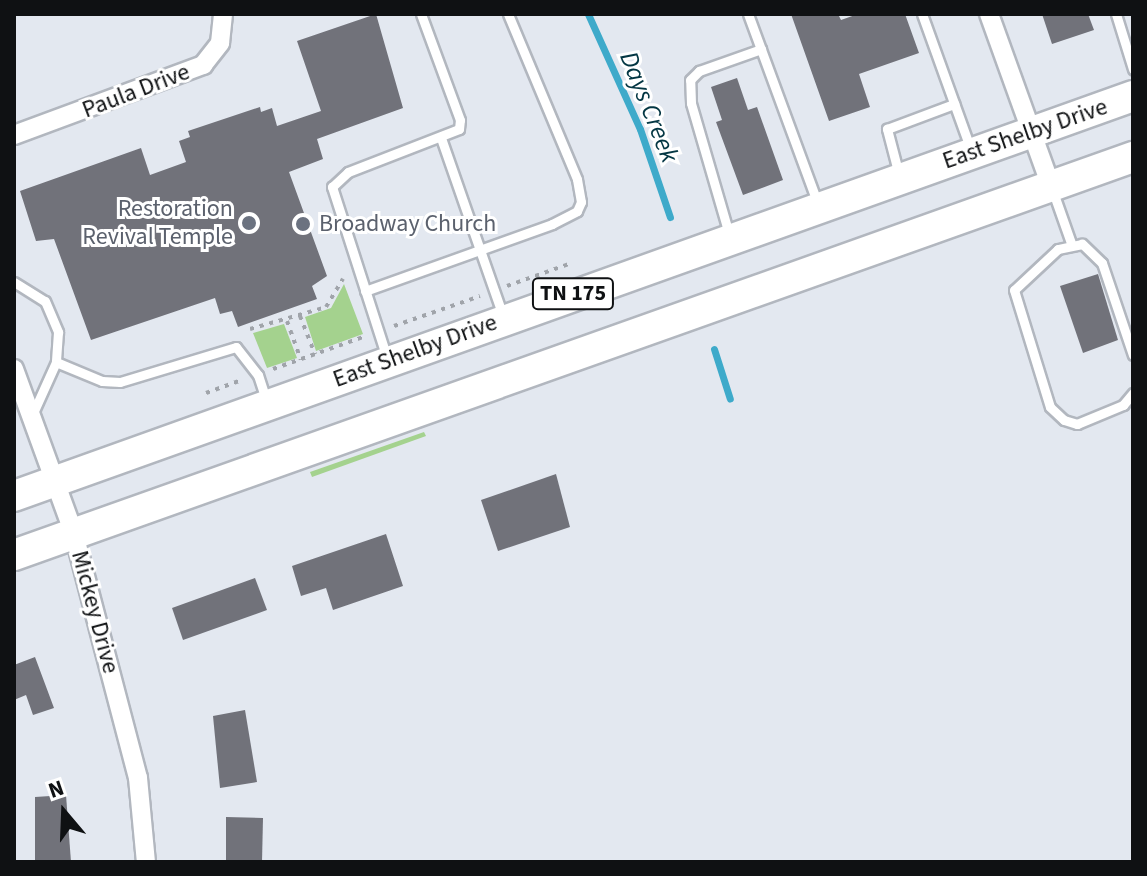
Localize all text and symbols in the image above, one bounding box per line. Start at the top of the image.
water label: Days Creek [613,47,685,167]
street label: Paula Drive [78,57,194,125]
street label: East Shelby Drive [939,92,1111,176]
place label: Restoration Revival Temple [82,195,233,251]
place label: Broadway Church [319,210,496,238]
marker: Restoration Revival Temple [240,214,258,232]
marker: Broadway Church [294,215,312,233]
road number: TN 175 [531,276,615,312]
street label: East Shelby Drive [329,308,501,394]
street label: Mickey Drive [65,548,125,676]
north arrow [24,772,104,852]
text: N [44,772,68,807]

